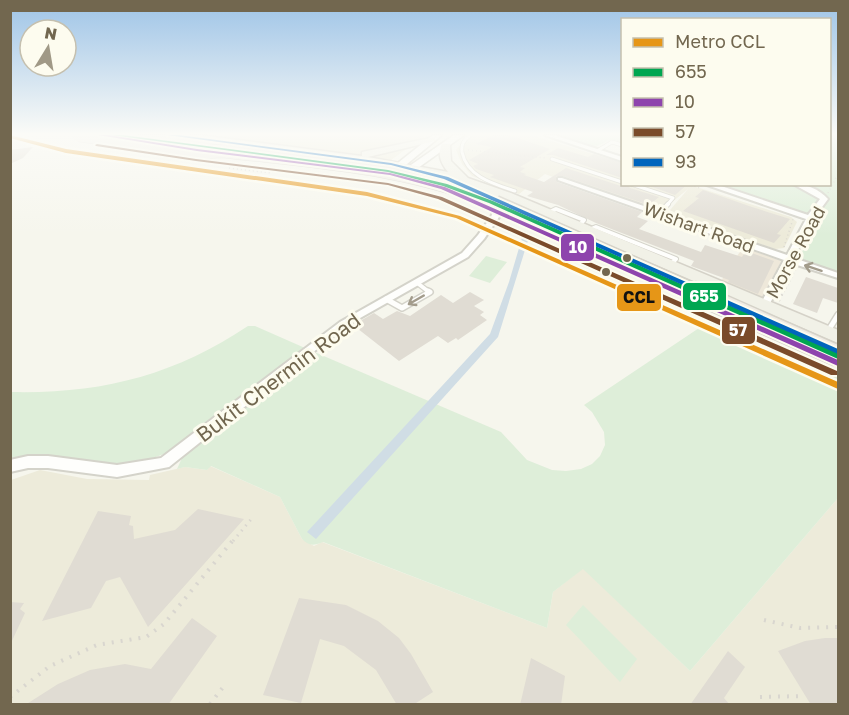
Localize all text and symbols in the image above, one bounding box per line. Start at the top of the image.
north arrow [18,18,78,78]
legend [621,18,831,186]
text: N [43,22,59,44]
text: Metro CCL [675,30,765,52]
text: 655 [675,60,707,82]
text: 10 [675,90,695,112]
text: 57 [675,120,695,142]
text: 93 [675,150,696,172]
street label: Wishart Road [641,197,757,257]
street label: Morse Road [761,202,829,302]
line badge: 10 [560,233,595,262]
text: 10 [569,237,587,257]
unlabelled marker [621,252,633,264]
one-way arrow [805,261,823,272]
unlabelled marker [600,266,612,278]
line badge: 655 [682,282,727,311]
line badge: CCL [616,283,662,312]
text: 655 [689,286,719,306]
text: CCL [623,287,655,307]
one-way arrow [408,294,425,306]
street label: Bukit Chermin Road [191,307,365,447]
line badge: 57 [721,316,756,345]
text: 57 [729,320,748,340]

